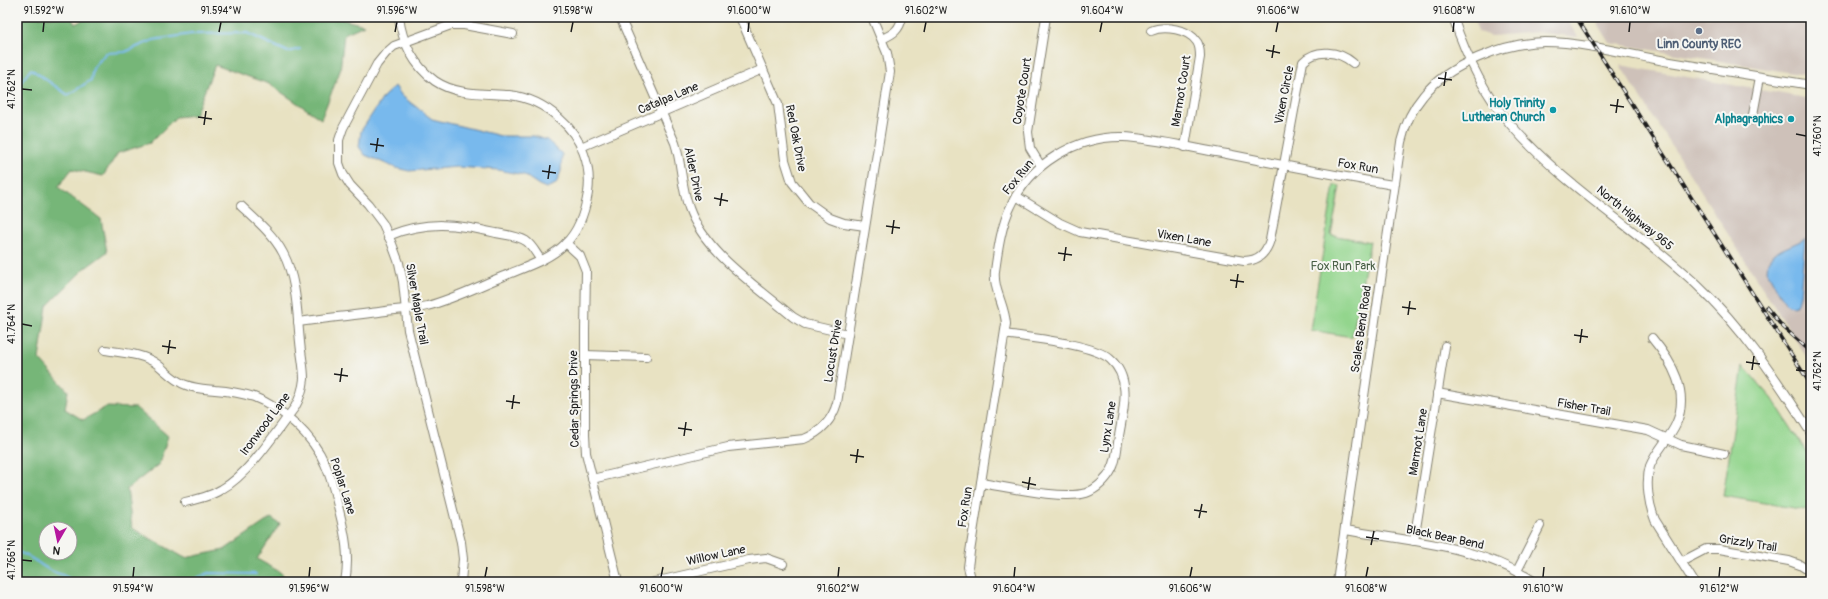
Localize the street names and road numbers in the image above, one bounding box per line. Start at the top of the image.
street label: Marmot Court [1168,54,1195,128]
street label: Coyote Court [1010,56,1035,126]
street label: Vixen Circle [1271,65,1298,126]
street label: Catalpa Lane [636,79,701,118]
street label: Red Oak Drive [782,103,809,173]
street label: Alder Drive [680,146,707,203]
street label: Fox Run [1000,156,1037,198]
street label: Fox Run [1336,156,1380,178]
street label: North Highway 965 [1593,183,1676,254]
street label: Vixen Lane [1155,226,1212,251]
street label: Silver Maple Trail [402,262,431,346]
street label: Scales Bend Road [1348,284,1375,374]
street label: Locust Drive [821,318,846,384]
street label: Cedar Springs Drive [566,350,583,448]
street label: Ironwood Lane [237,390,294,459]
street label: Fisher Trail [1556,395,1612,420]
street label: Lynx Lane [1097,400,1120,454]
street label: Marmot Lane [1406,407,1431,477]
street label: Poplar Lane [326,456,359,517]
street label: Fox Run [955,485,976,529]
street label: Black Bear Bend [1405,522,1485,553]
street label: Grizzly Trail [1718,532,1778,556]
street label: Willow Lane [685,542,747,569]

